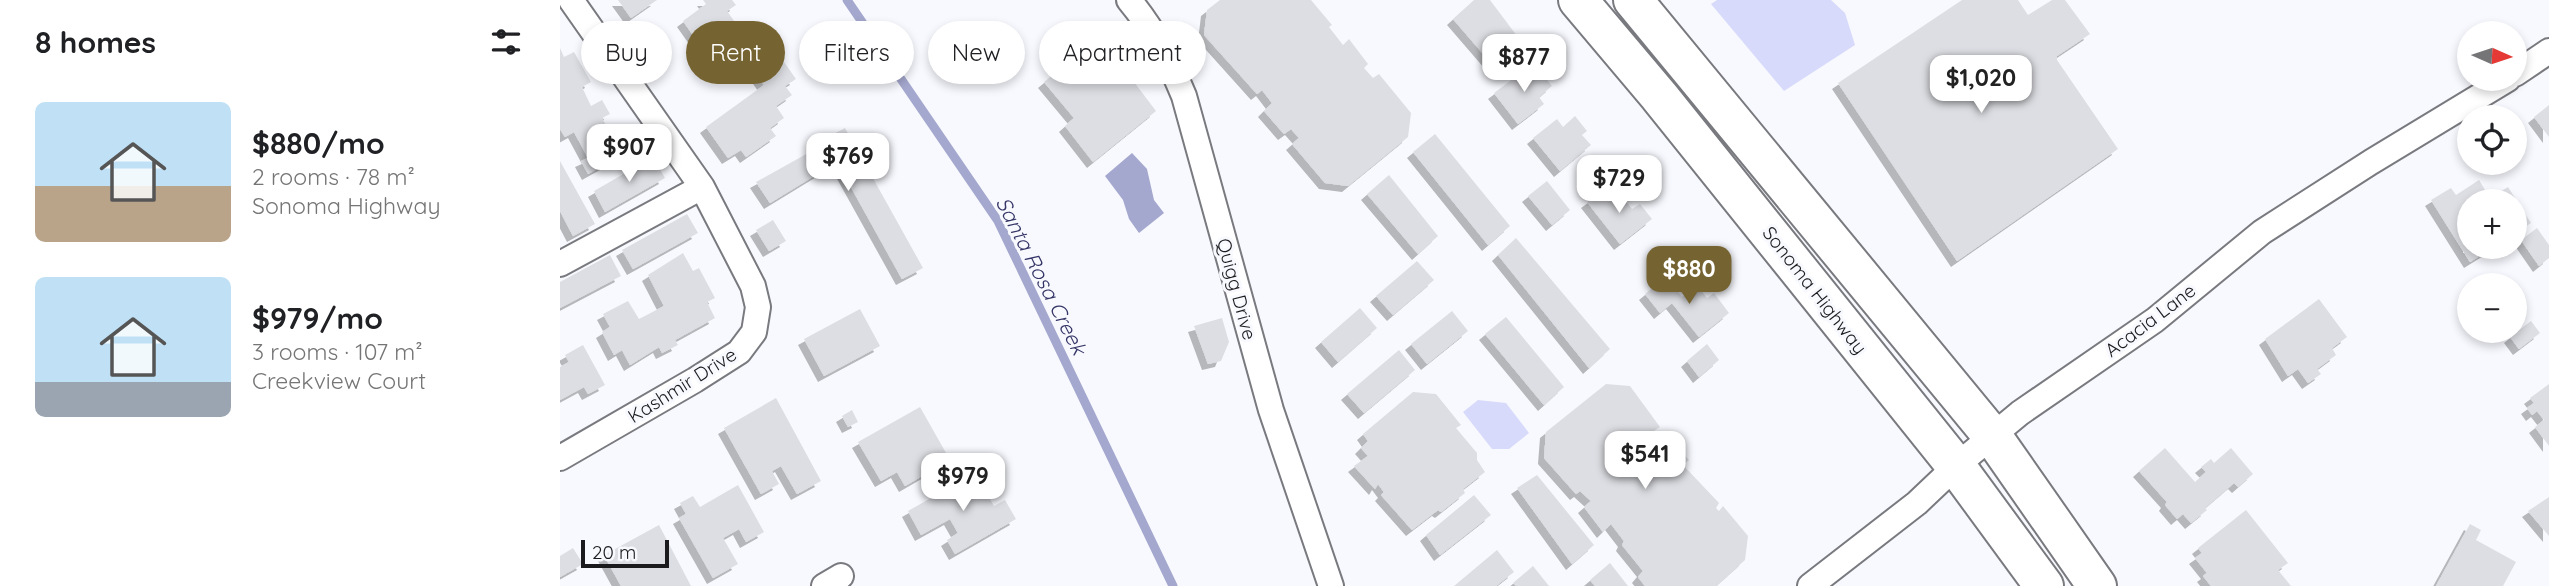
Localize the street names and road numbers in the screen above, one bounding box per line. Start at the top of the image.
street label: Sonoma Highway [1758,221,1872,359]
street label: Quigg Drive [1212,236,1262,342]
street label: Acacia Lane [2100,278,2200,362]
street label: Kashmir Drive [623,342,741,428]

